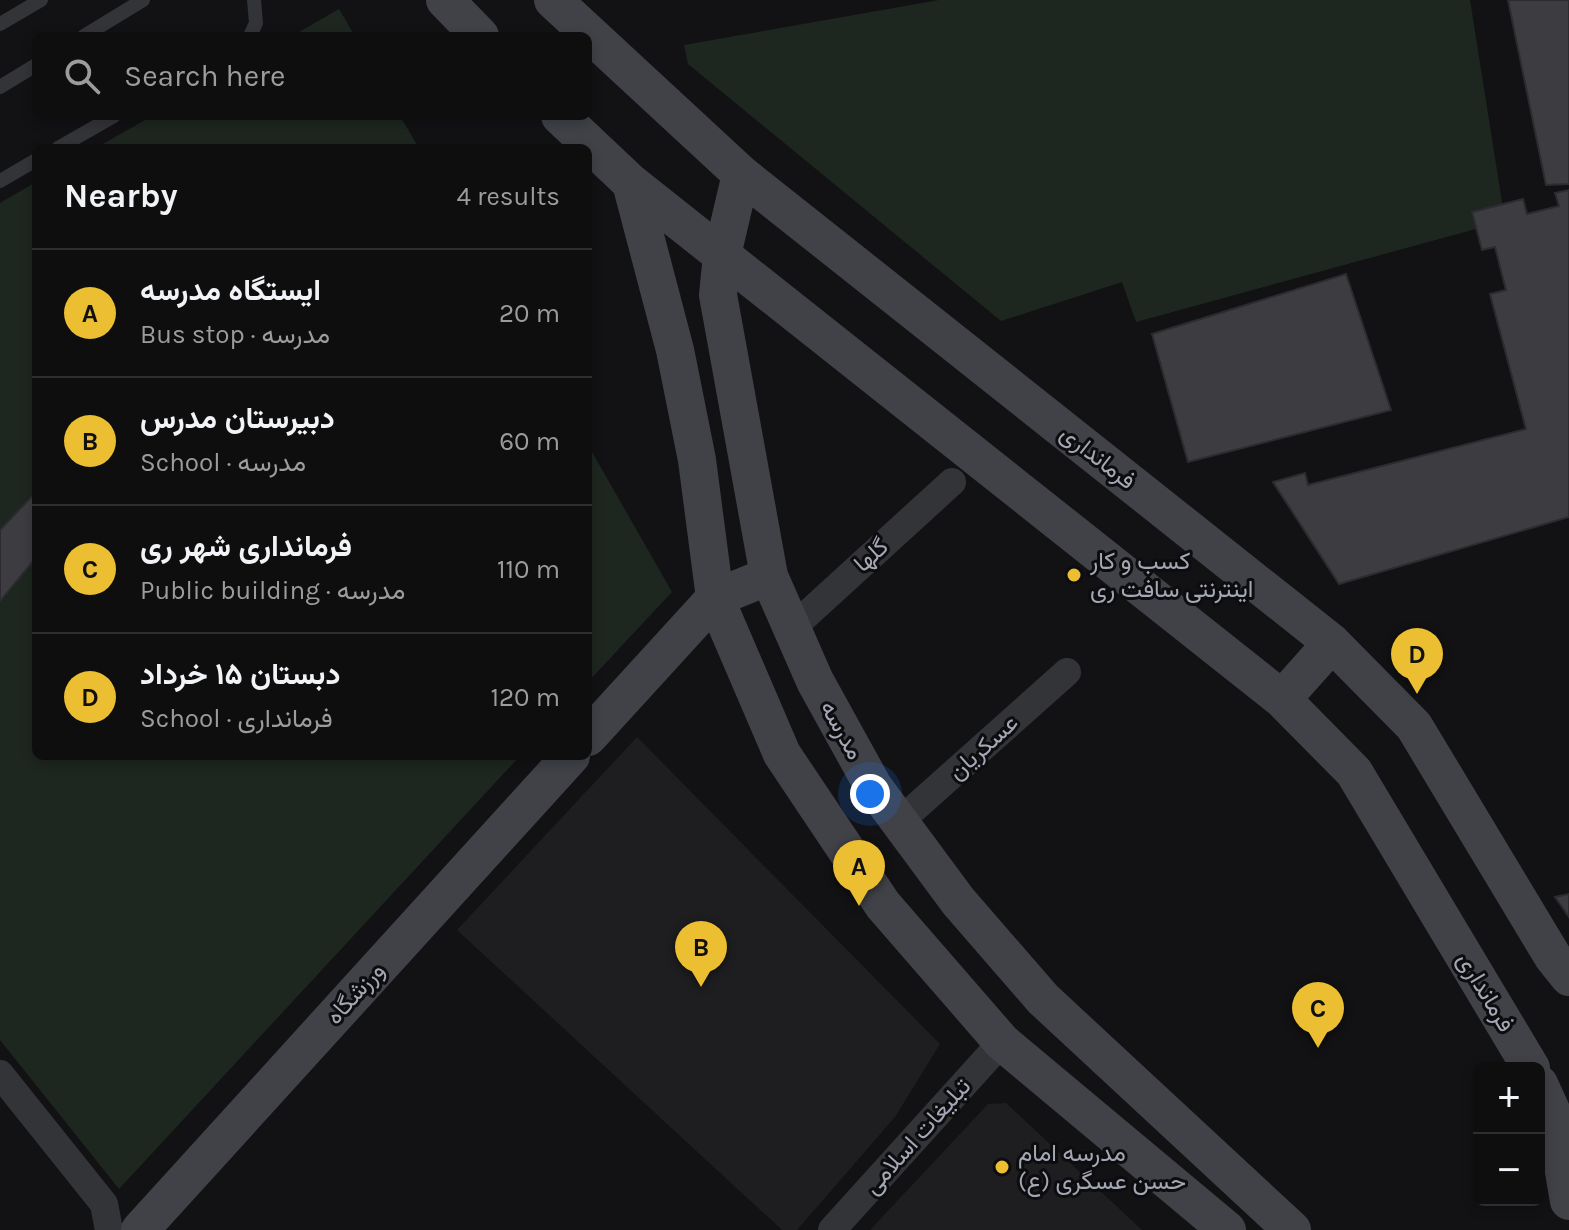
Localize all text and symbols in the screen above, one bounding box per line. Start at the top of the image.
search box [32,32,592,120]
icon: search [60,54,104,98]
text: Search here [124,58,285,94]
text: Nearby [64,176,178,216]
text: 4 results [456,181,560,212]
text: ایستگاه مدرسه [140,272,321,308]
text: A [82,298,98,329]
text: 20 m [499,298,560,329]
text: Bus stop · مدرسه [140,319,330,350]
text: دبیرستان مدرس [140,400,335,436]
street label: فرمانداری [1054,419,1141,496]
text: B [82,426,98,457]
text: 60 m [499,426,560,457]
text: School · مدرسه [140,447,306,478]
text: فرمانداری شهر ری [140,528,352,564]
street label: گلها [848,532,895,578]
place label: کسب و کار اینترنتی سافت ری [1089,547,1253,604]
text: C [82,554,98,585]
text: 110 m [497,554,560,585]
marker: کسب و کار اینترنتی سافت ری [1065,566,1083,584]
text: Public building · مدرسه [140,575,405,606]
pin: D [1391,628,1443,694]
text: دبستان ۱۵ خرداد [140,656,340,692]
text: D [81,682,99,713]
text: 120 m [490,682,560,713]
street label: مدرسه [814,696,870,765]
text: School · فرمانداری [140,703,333,734]
street label: عسکریان [942,708,1024,786]
your location [850,774,890,814]
pin: A [833,840,885,906]
pin: B [675,921,727,987]
street label: فرمانداری [1451,947,1521,1037]
street label: ورزشگاه [320,956,391,1030]
pin: C [1292,982,1344,1048]
map controls [1473,1062,1545,1206]
button: + [1473,1062,1545,1134]
street label: تبلیغات اسلامی [858,1072,976,1200]
button: − [1473,1134,1545,1206]
place label: مدرسه امام حسن عسگری (ع) [1018,1139,1186,1197]
marker: مدرسه امام حسن عسگری (ع) [993,1158,1011,1176]

